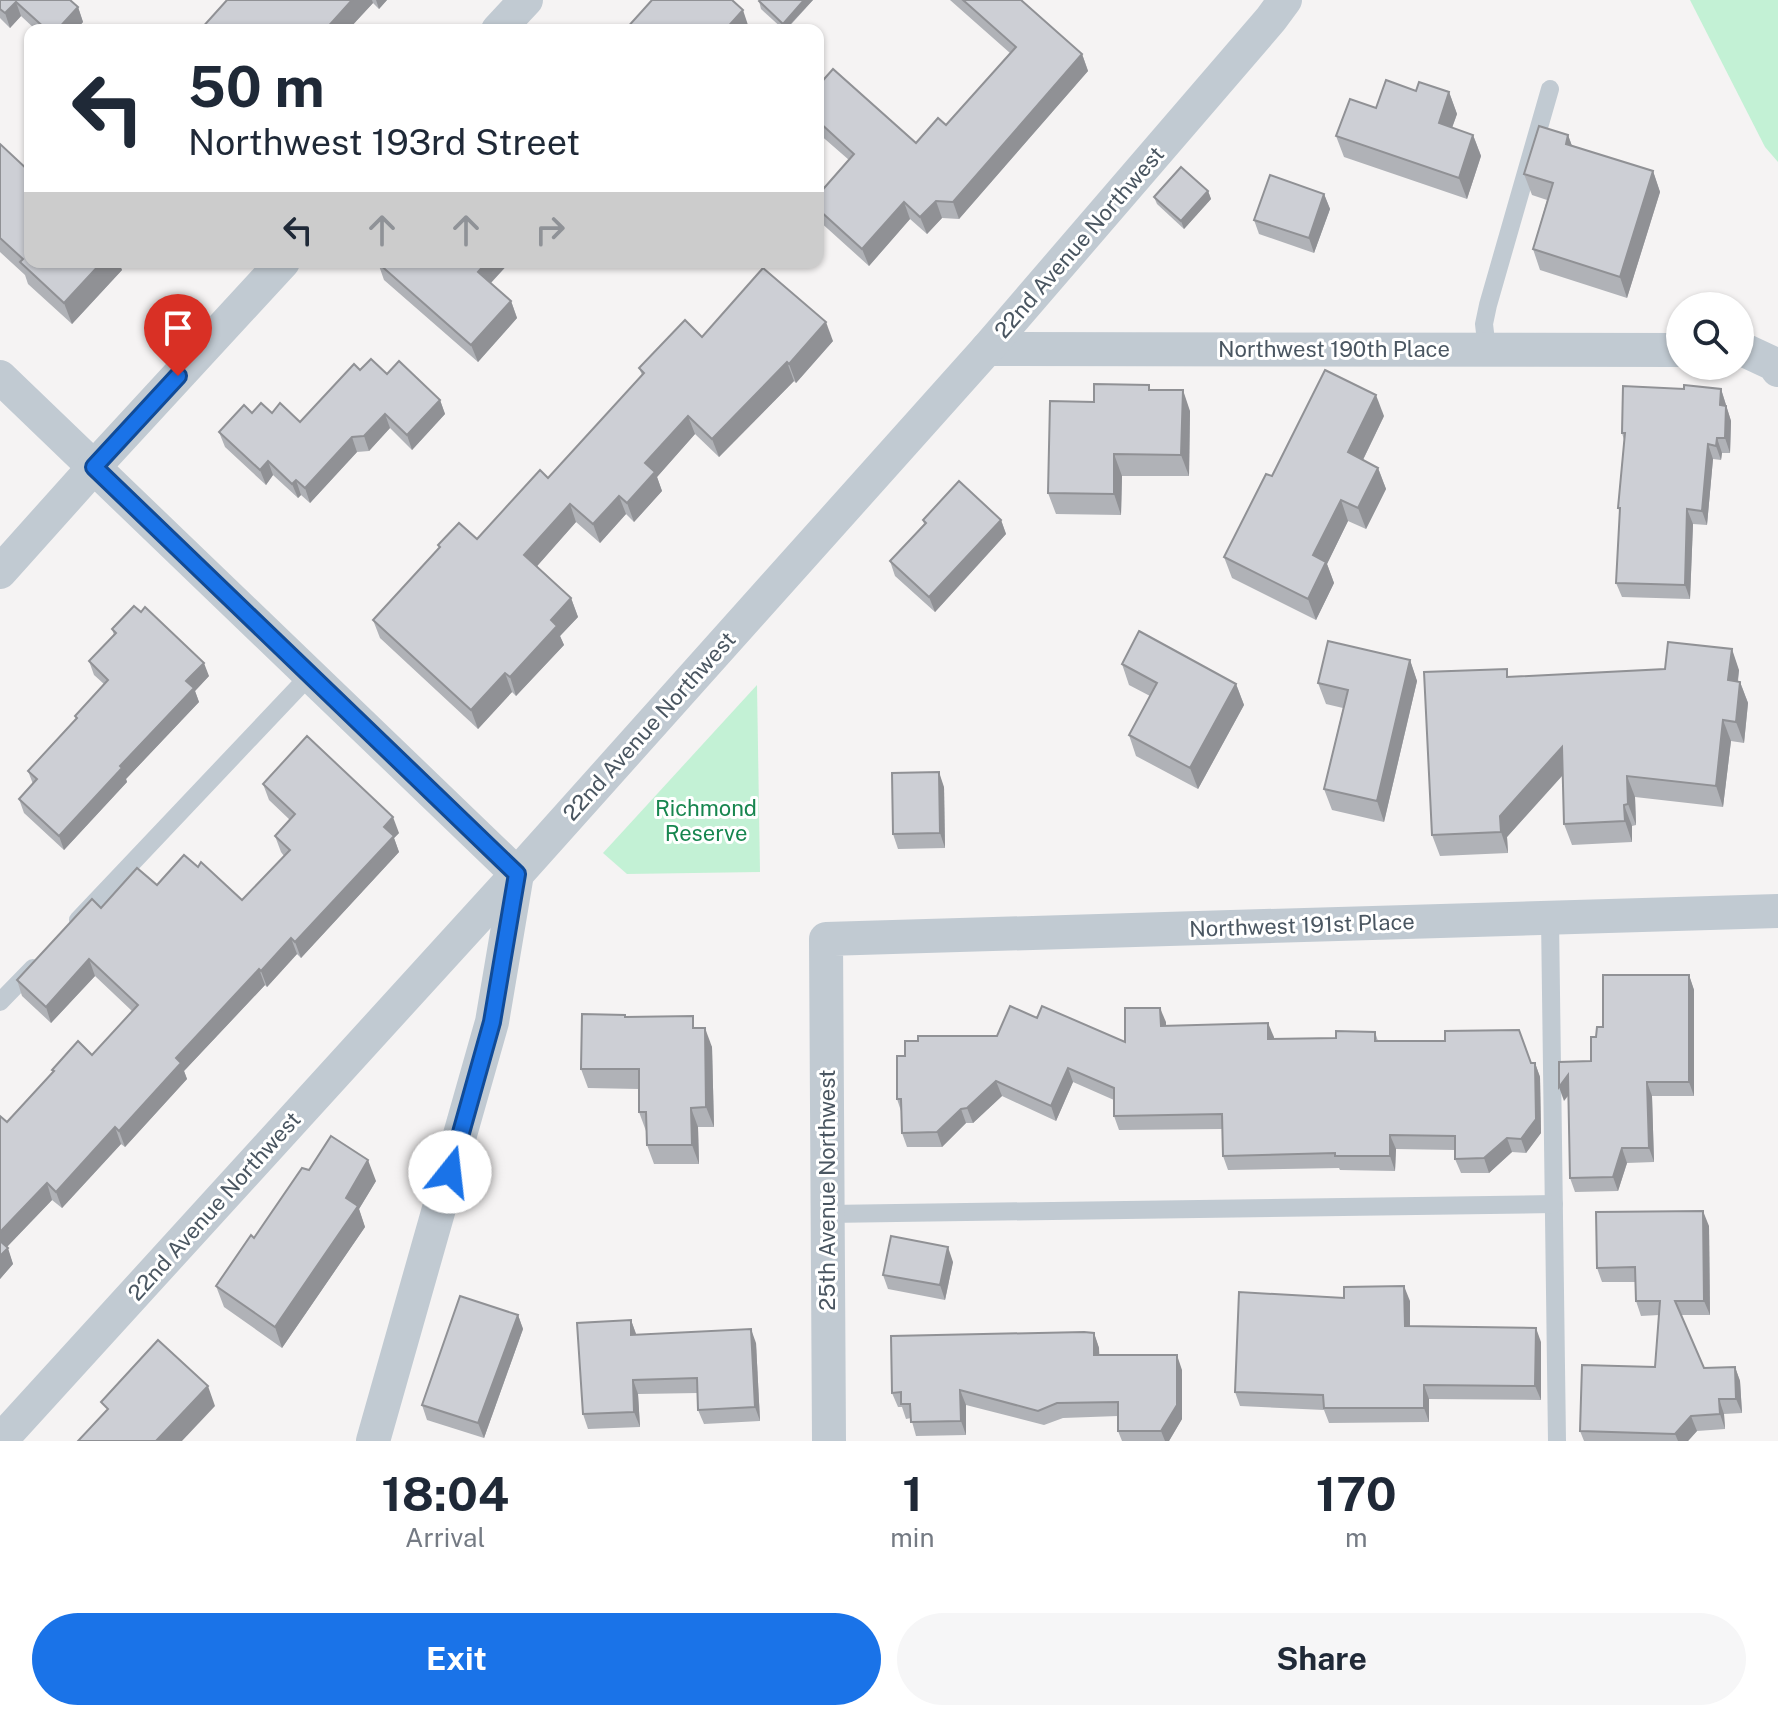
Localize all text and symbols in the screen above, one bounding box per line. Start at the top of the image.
text: 50 m [188,54,325,120]
icon: left [56,56,160,160]
text: Northwest 193rd Street [188,121,580,163]
street label: 22nd Avenue Northwest [989,141,1169,343]
icon: left [276,208,320,252]
icon: ahead [360,208,404,252]
icon: ahead [444,208,488,252]
icon: right [528,208,572,252]
map controls [1666,292,1754,380]
button: search [1666,292,1754,380]
pin [144,294,212,376]
icon: arrive [156,306,200,350]
street label: Northwest 190th Place [1218,336,1450,362]
street label: 22nd Avenue Northwest [557,626,741,826]
park label: Richmond Reserve [655,795,757,846]
street label: Northwest 191st Place [1189,908,1415,942]
street label: 25th Avenue Northwest [814,1069,840,1311]
street label: 22nd Avenue Northwest [122,1106,306,1306]
position arrow [408,1130,492,1214]
text: 18:04 [381,1465,509,1522]
text: 1 [902,1465,923,1522]
text: 170 [1316,1465,1397,1522]
text: Arrival [405,1522,485,1553]
text: min [890,1522,934,1553]
text: m [1345,1522,1367,1553]
button: Exit [32,1613,881,1705]
button: Share [897,1613,1746,1705]

